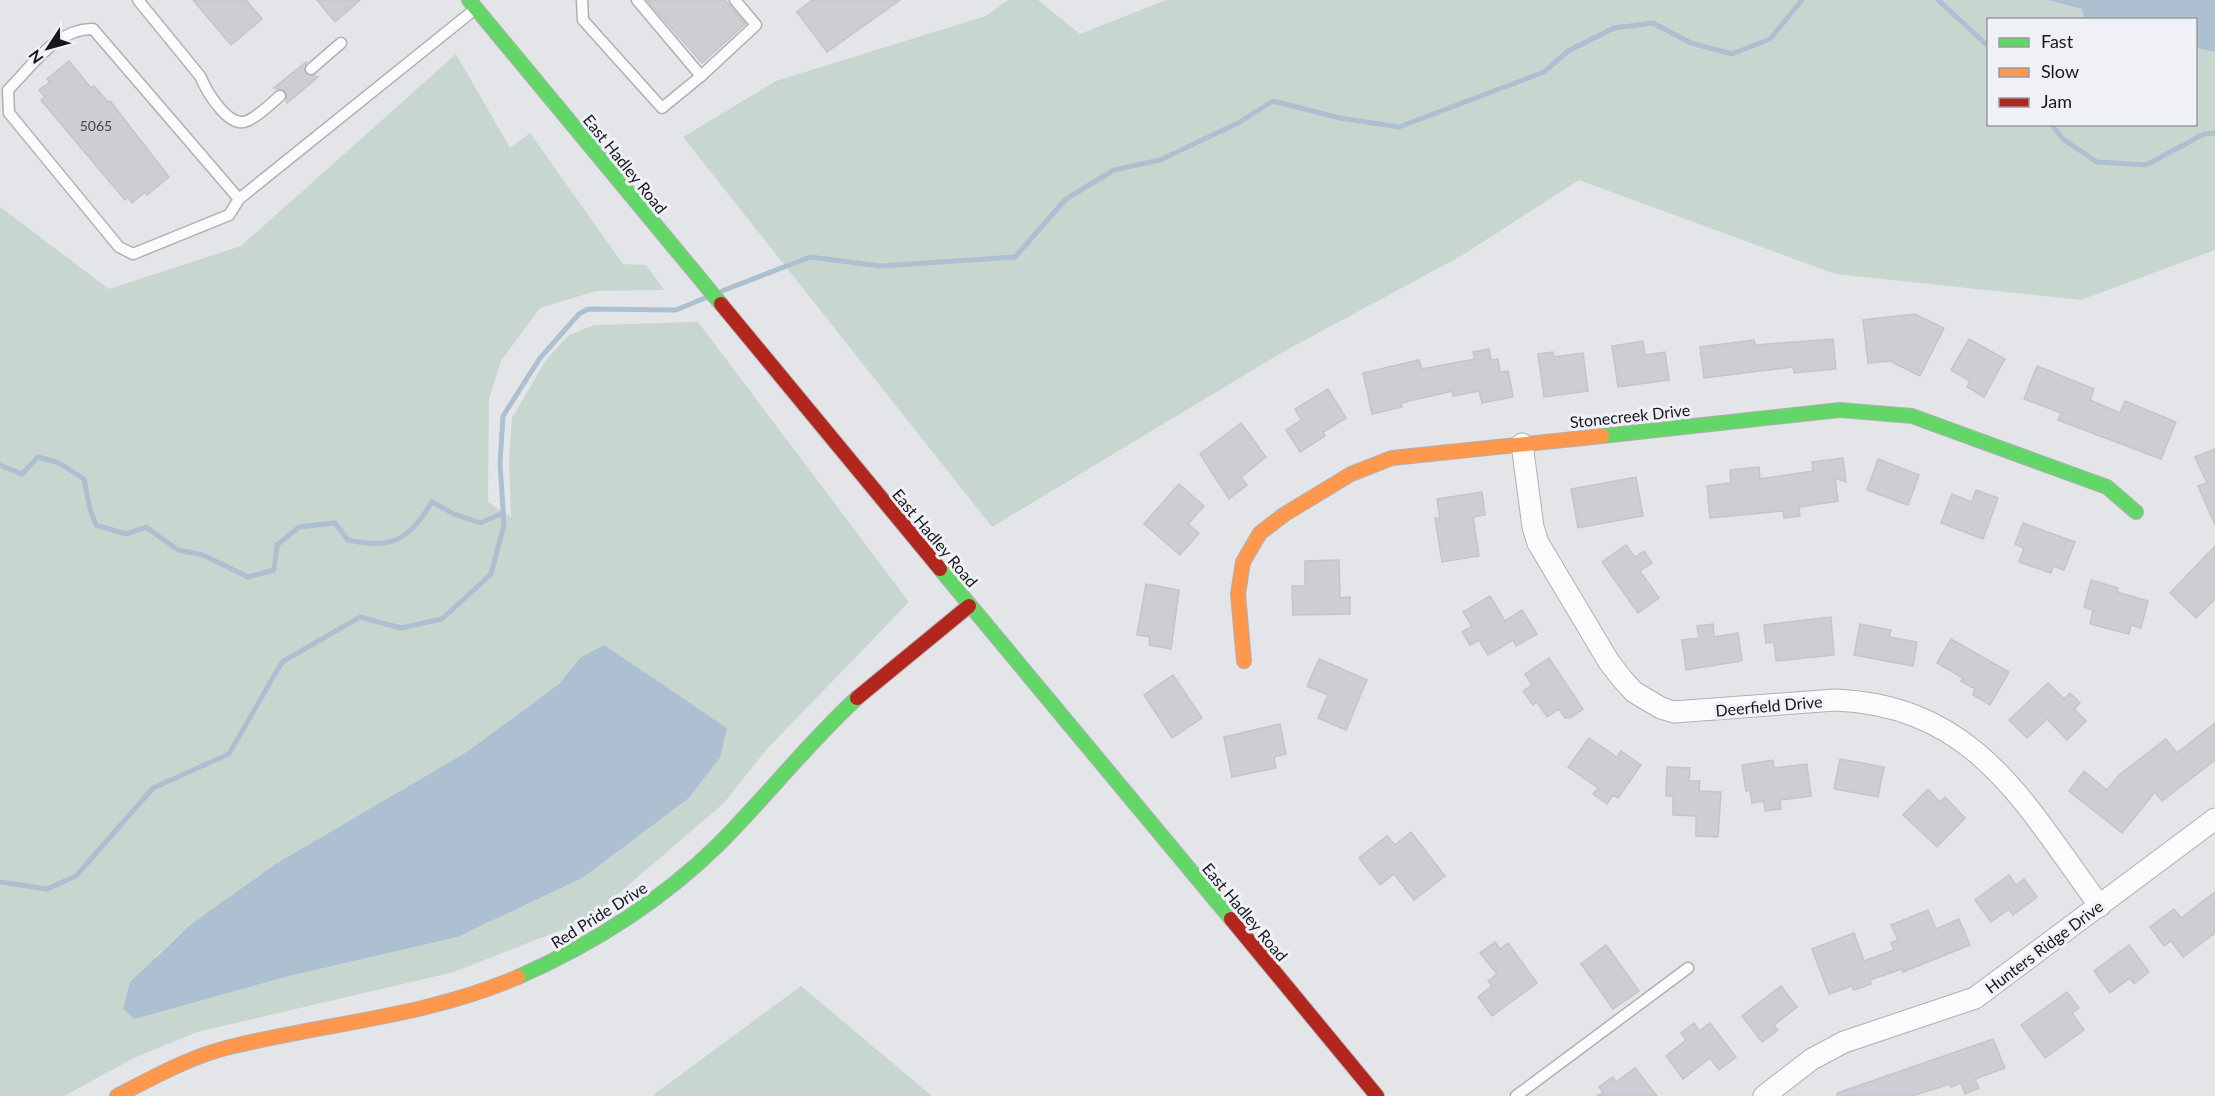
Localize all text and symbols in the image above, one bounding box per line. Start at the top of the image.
north arrow [18,18,78,78]
legend [1987,18,2197,126]
text: Fast [2041,30,2074,52]
text: N [24,47,47,68]
text: Slow [2041,60,2079,82]
text: Jam [2041,90,2072,112]
street label: East Hadley Road [580,110,671,217]
house number: 5065 [80,117,112,134]
street label: Stonecreek Drive [1569,400,1691,431]
street label: East Hadley Road [889,485,982,591]
street label: Deerfield Drive [1715,691,1823,720]
street label: East Hadley Road [1199,859,1292,965]
street label: Red Pride Drive [547,877,650,952]
street label: Hunters Ridge Drive [1981,896,2106,997]

